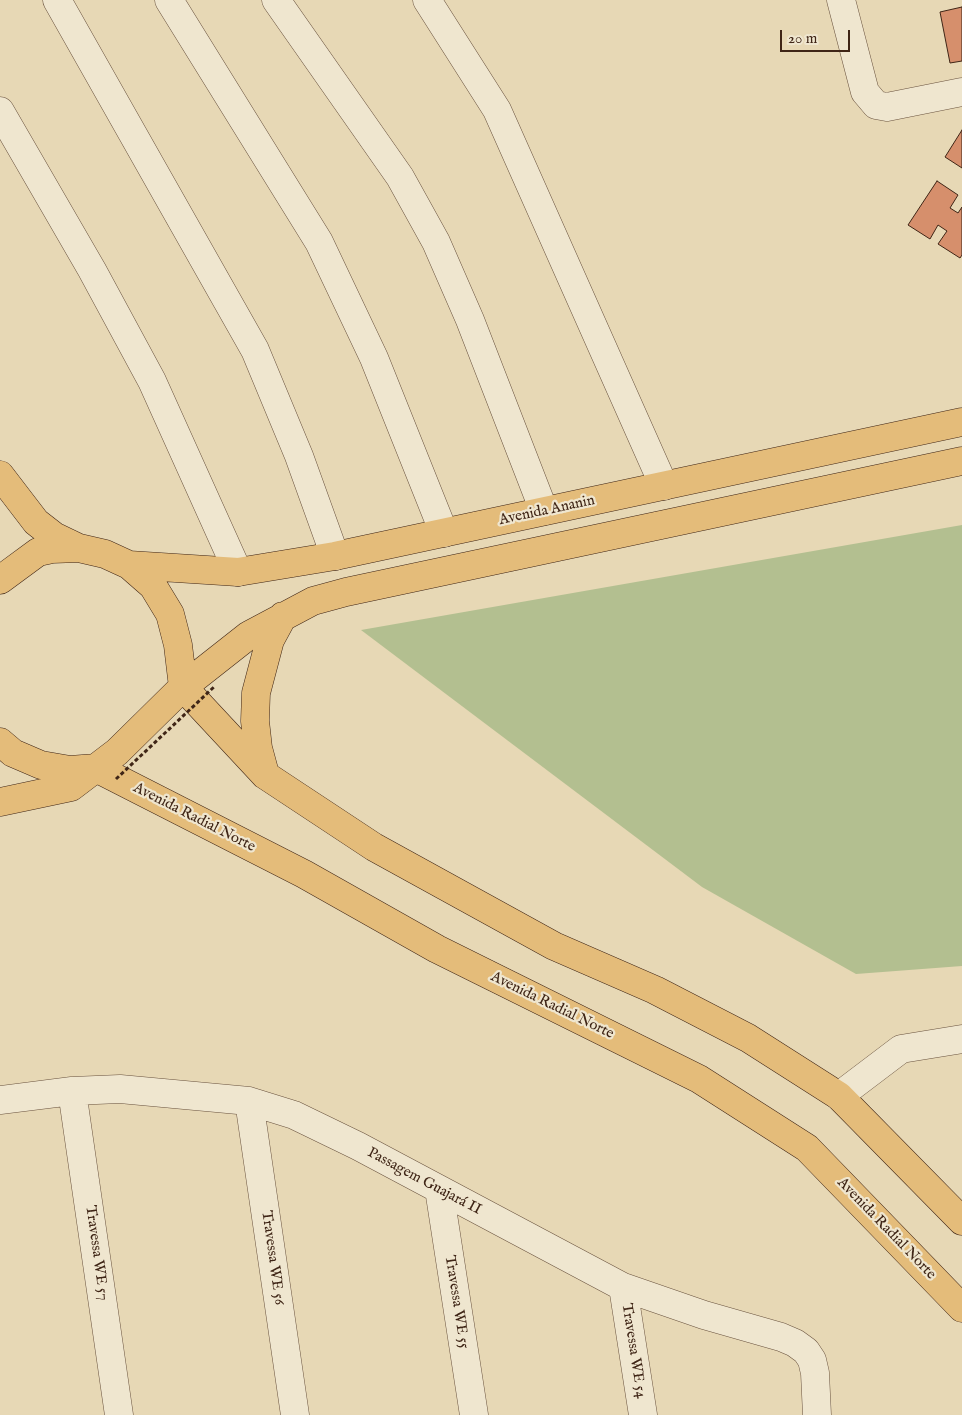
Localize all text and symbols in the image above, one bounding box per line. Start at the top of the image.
scale bar [782,20,852,52]
text: 20 m [788,29,817,48]
street label: Avenida Ananin [497,492,597,530]
street label: Avenida Radial Norte [130,779,258,857]
street label: Avenida Radial Norte [487,968,617,1044]
street label: Passagem Guajará II [364,1144,484,1220]
street label: Avenida Radial Norte [833,1174,939,1284]
street label: Travessa WE 57 [80,1204,112,1302]
street label: Travessa WE 56 [256,1210,288,1306]
street label: Travessa WE 55 [440,1254,472,1350]
street label: Travessa WE 54 [617,1302,649,1400]

